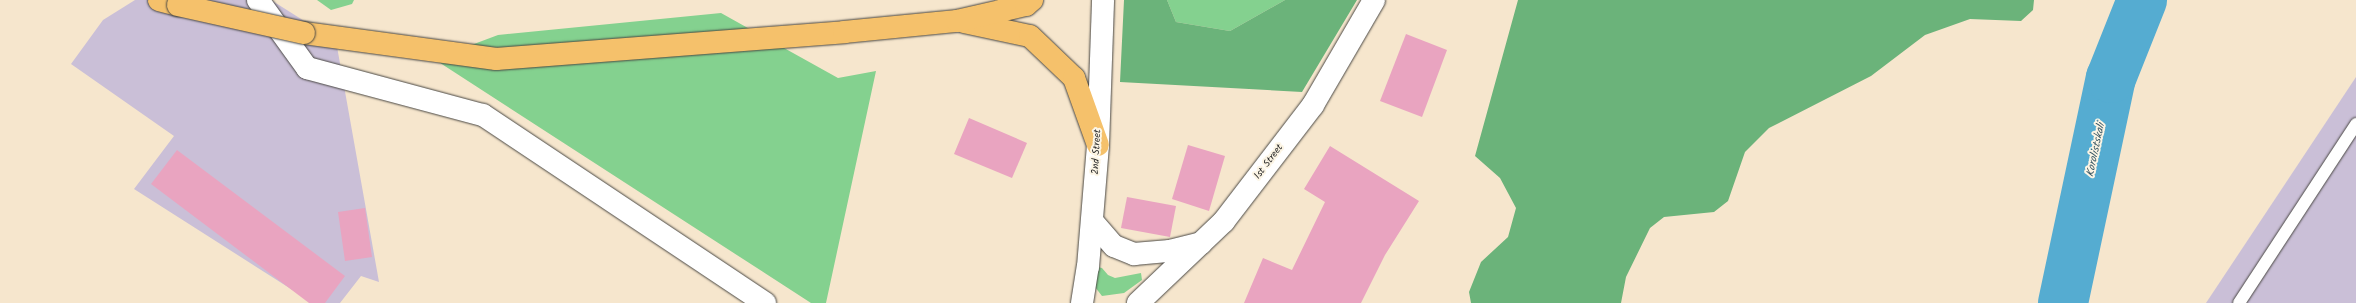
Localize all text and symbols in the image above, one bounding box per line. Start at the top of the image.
water label: Korolistskali [2084,122,2108,178]
street label: 2nd Street [1090,129,1104,175]
street label: 1st Street [1252,142,1286,182]

